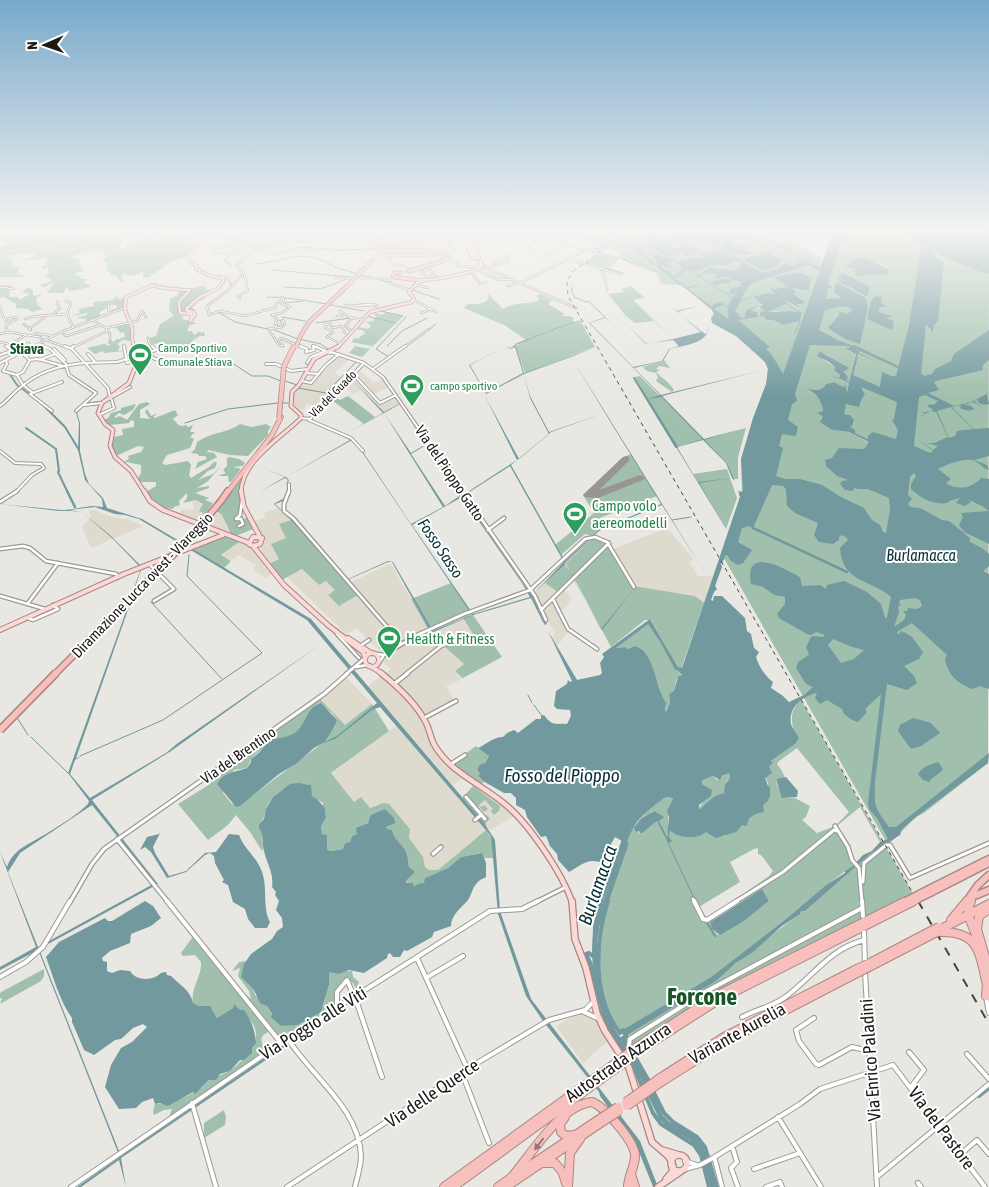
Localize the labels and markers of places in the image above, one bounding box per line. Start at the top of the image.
place label: Campo Sportivo Comunale Stiava [158,341,232,369]
sports icon: Campo Sportivo Comunale Stiava [127,342,153,376]
sports icon: campo sportivo [399,373,425,407]
place label: campo sportivo [430,379,498,393]
place label: Campo volo aereomodelli [592,497,667,531]
sports icon: Campo volo aereomodelli [562,501,588,535]
sports icon: Health & Fitness [376,625,402,659]
place label: Health & Fitness [406,630,494,647]

